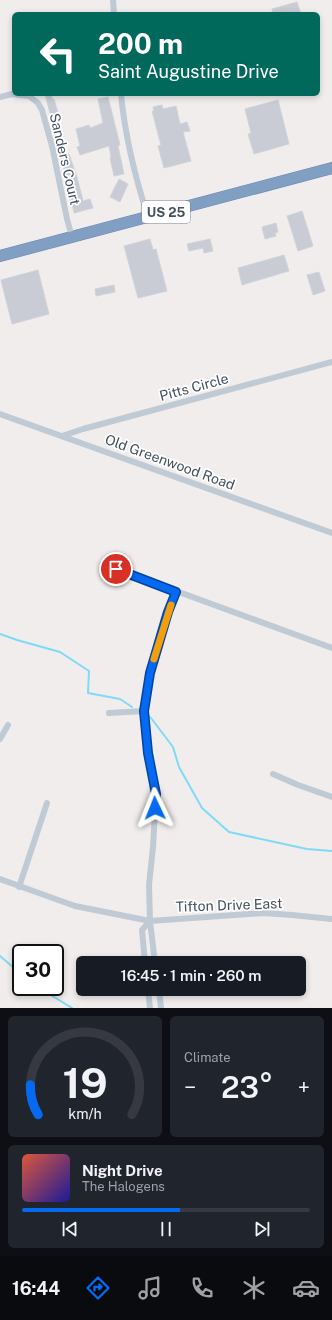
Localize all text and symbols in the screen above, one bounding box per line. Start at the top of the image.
text: 200 m [98,27,183,60]
icon: left [32,28,84,80]
text: Saint Augustine Drive [98,61,279,82]
street label: Sanders Court [47,112,83,206]
road number: US 25 [142,201,190,223]
street label: Pitts Circle [158,370,230,404]
street label: Old Greenwood Road [103,431,237,493]
pin [99,552,133,586]
icon: arrive [105,558,127,580]
position arrow [134,787,176,829]
street label: Tifton Drive East [175,895,283,915]
speed limit sign: 30 [12,944,64,996]
text: 16:45 · 1 min · 260 m [121,967,261,984]
text: Climate [184,1050,231,1065]
text: 19 [62,1057,108,1106]
text: 23° [221,1069,273,1105]
text: − [184,1074,196,1100]
text: + [298,1074,310,1100]
text: km/h [68,1104,102,1121]
text: Night Drive [82,1162,163,1179]
text: The Halogens [82,1179,165,1194]
icon: previous [59,1218,81,1240]
icon: pause [155,1218,177,1240]
icon: next [251,1218,273,1240]
icon: directions [84,1274,112,1302]
icon: music [136,1274,164,1302]
icon: phone [188,1274,216,1302]
icon: climate [240,1274,268,1302]
icon: car [292,1274,320,1302]
text: 16:44 [12,1278,60,1299]

